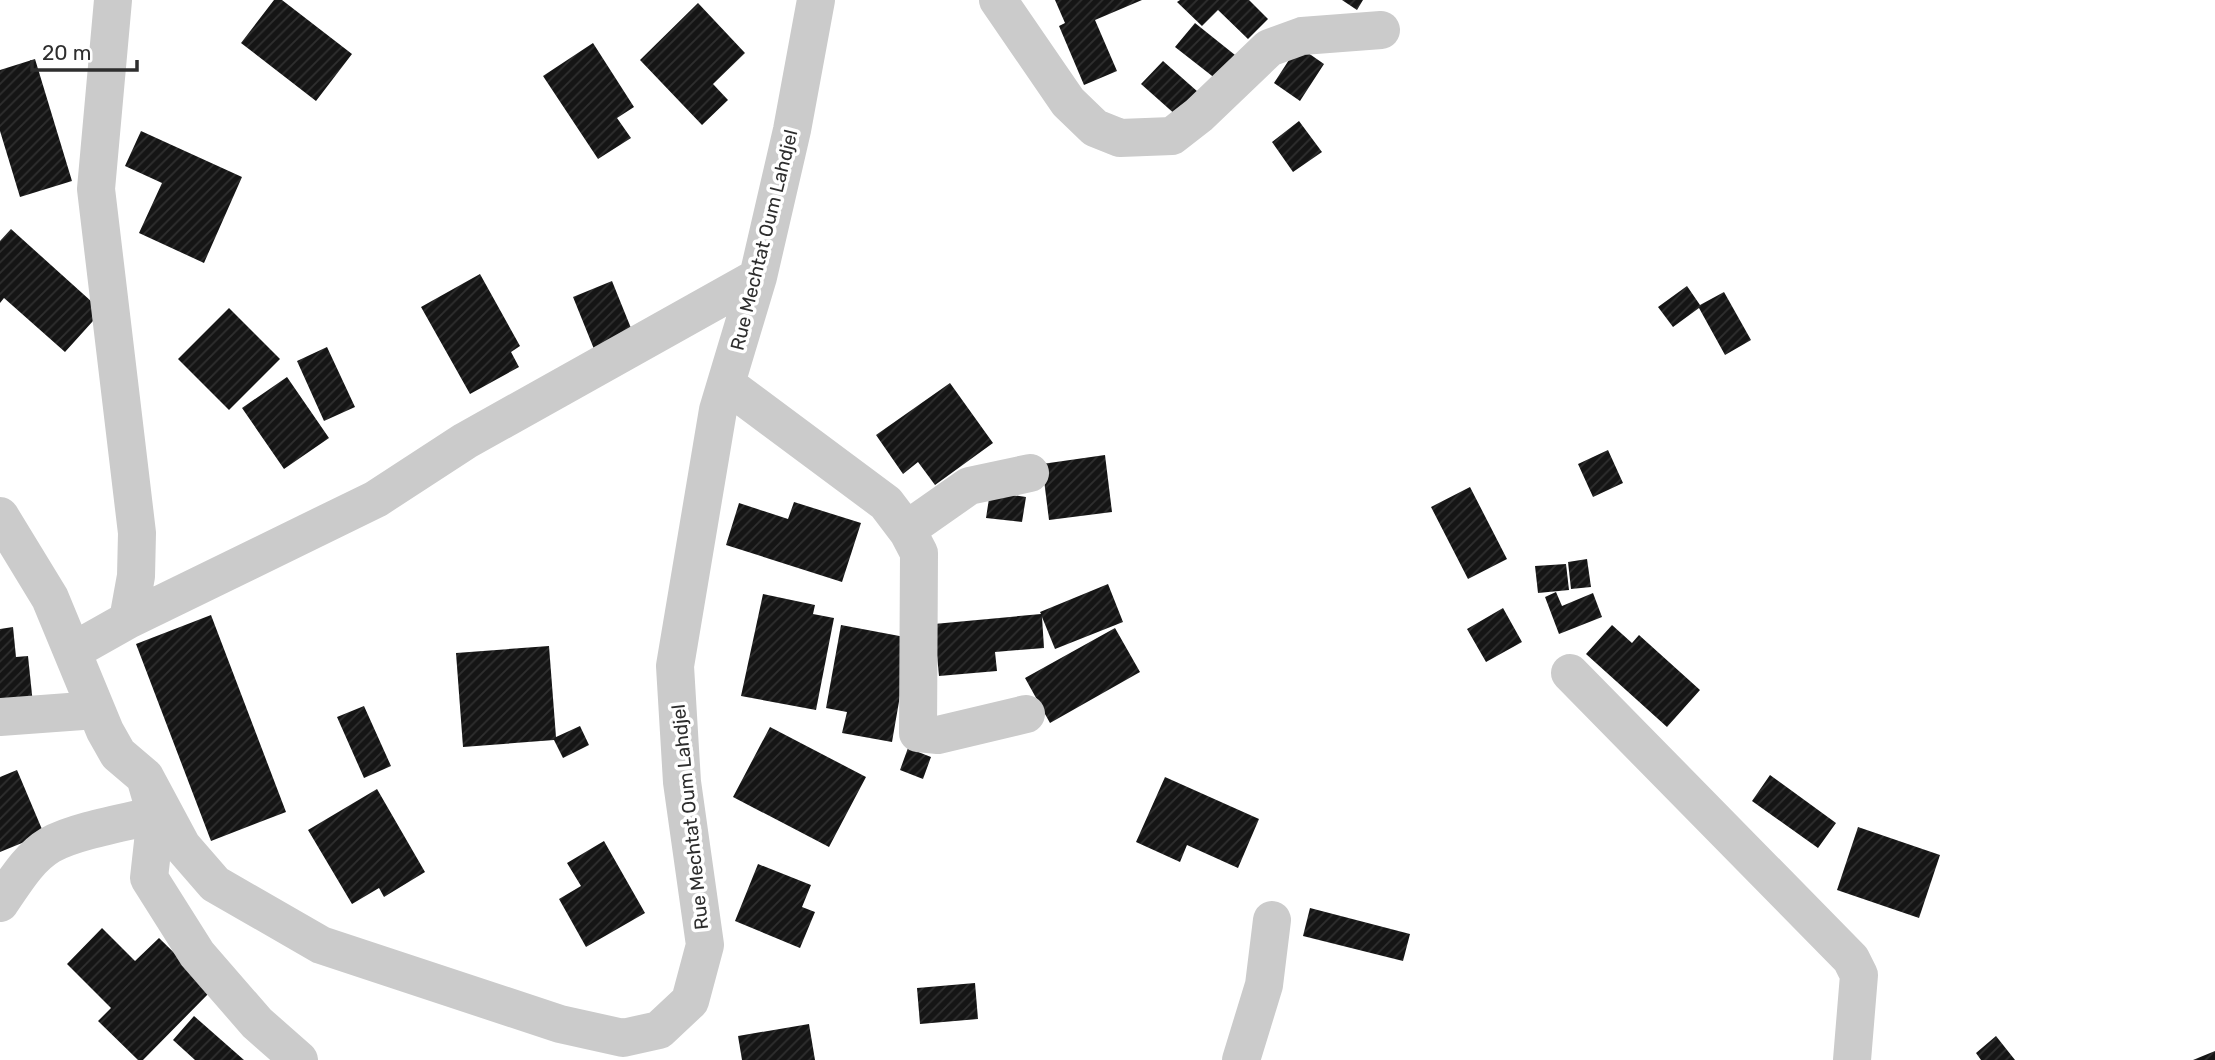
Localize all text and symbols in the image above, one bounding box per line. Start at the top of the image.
scale bar [32,28,136,72]
text: 20 m [42,40,91,65]
street label: Rue Mechtat Oum Lahdjel [725,127,803,353]
street label: Rue Mechtat Oum Lahdjel [667,703,713,931]

